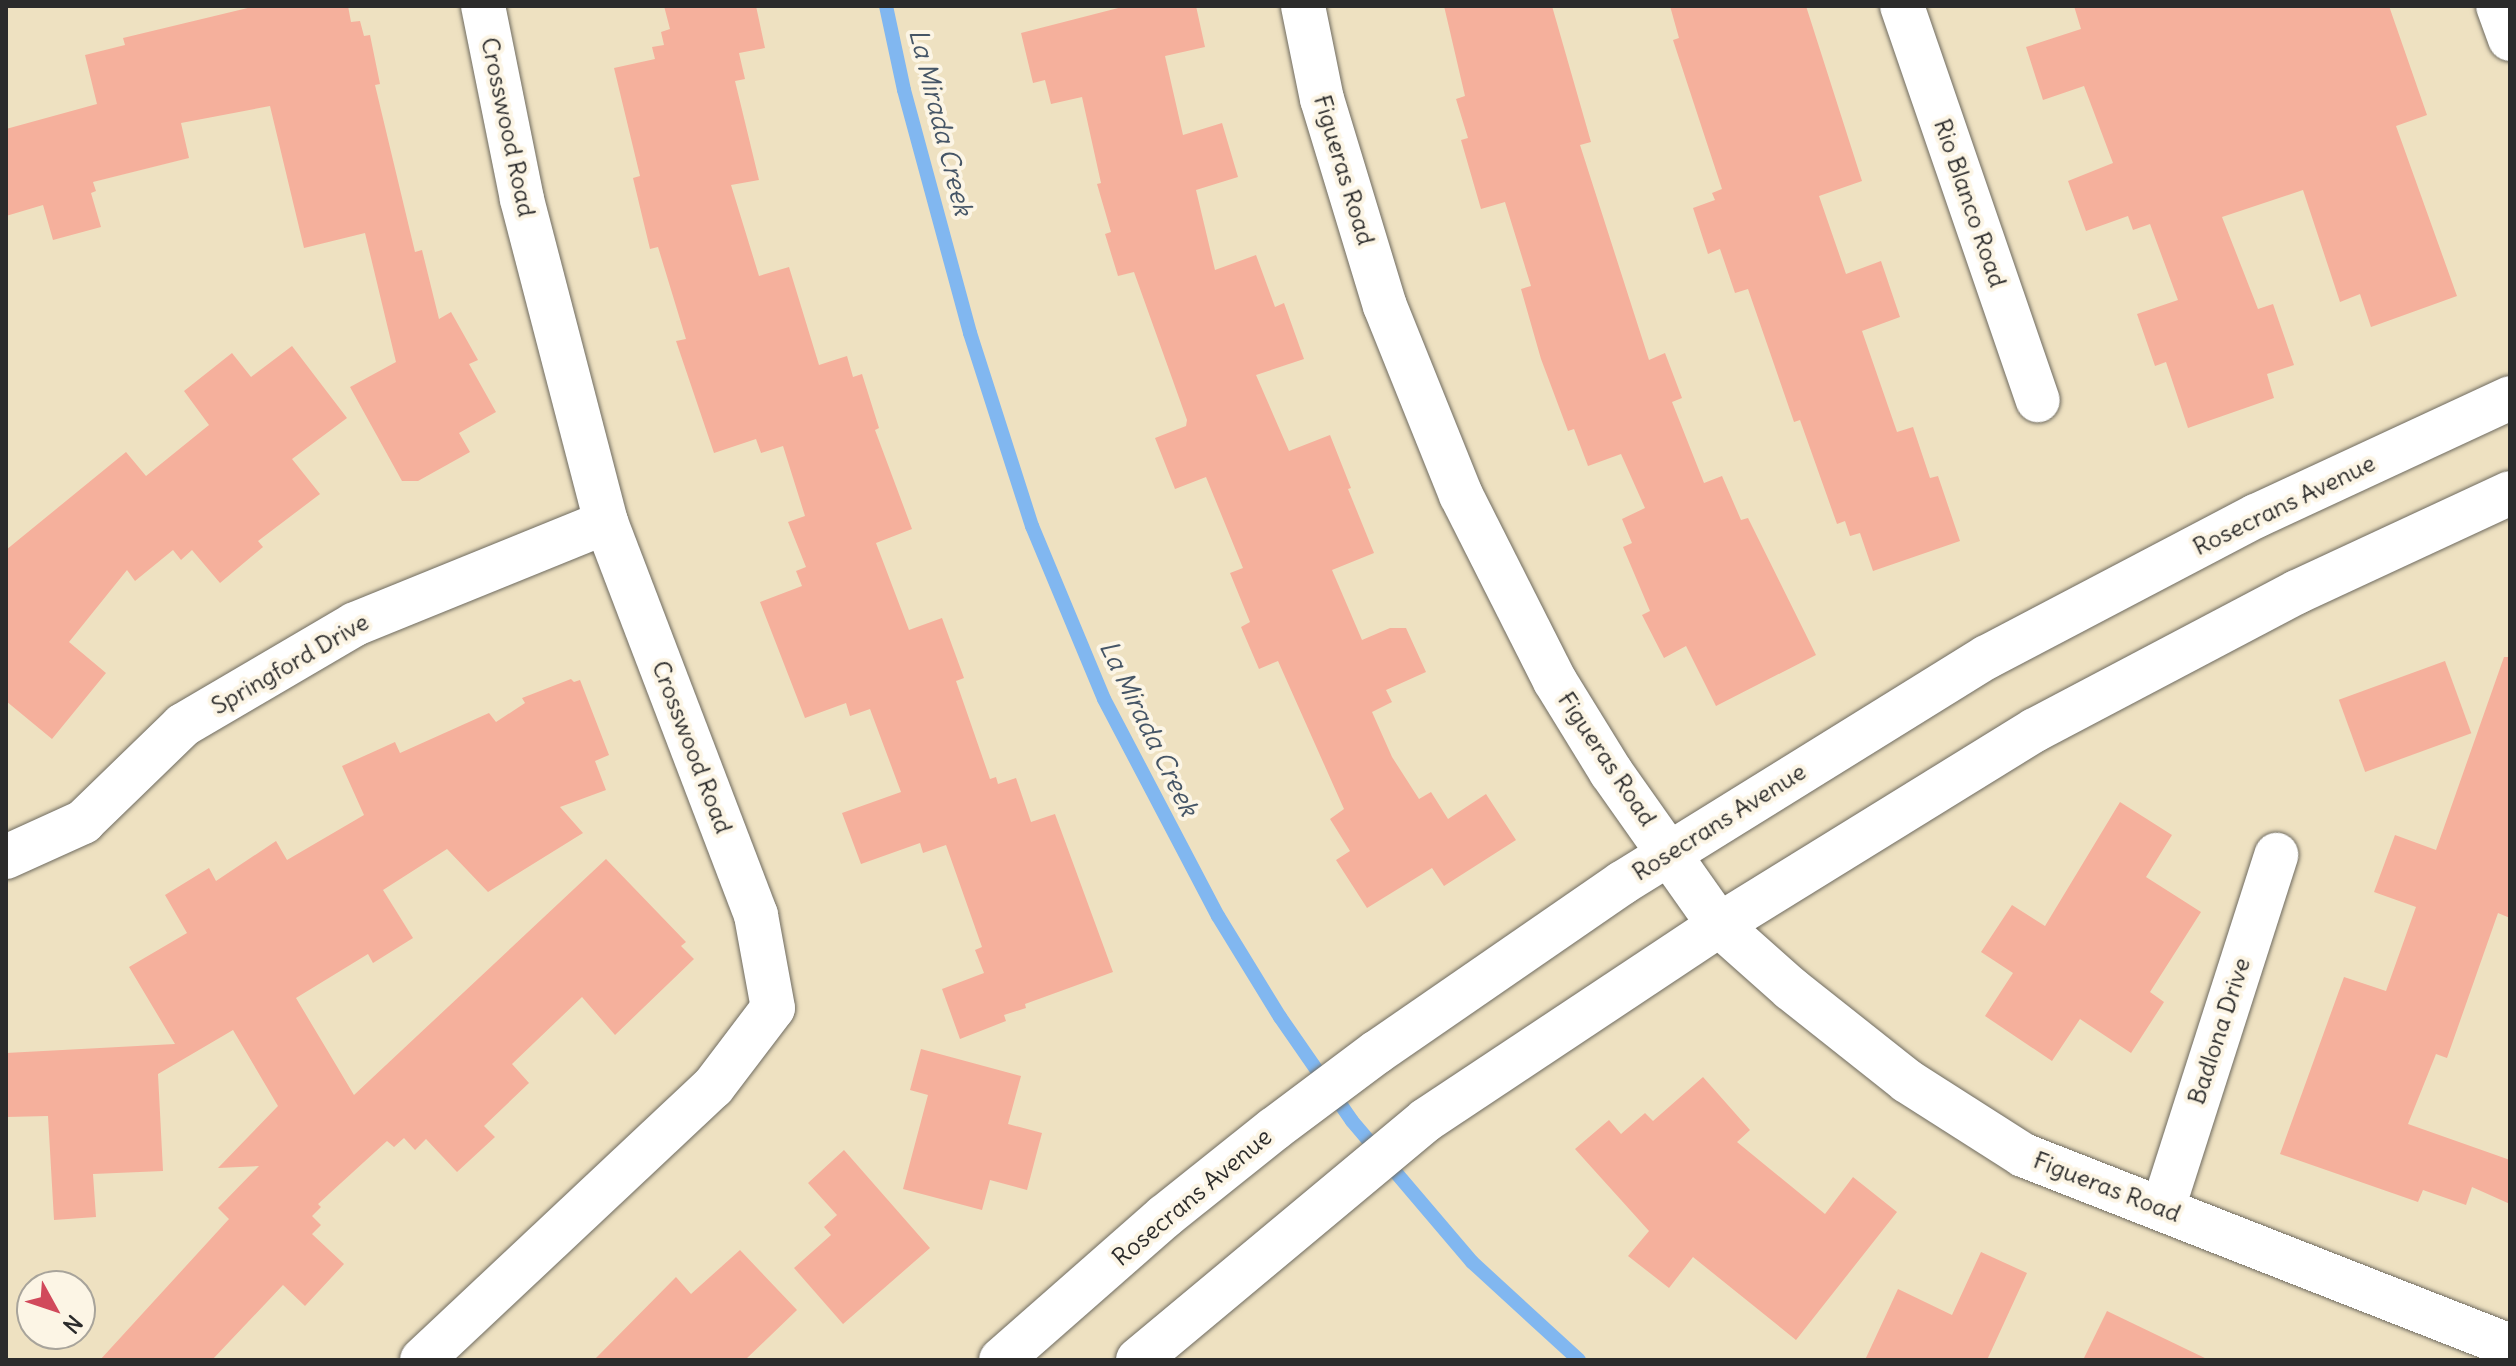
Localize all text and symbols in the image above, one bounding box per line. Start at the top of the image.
water label: La Mirada Creek [903,25,979,219]
street label: Crosswood Road [475,35,541,219]
street label: Figueras Road [1308,92,1380,248]
street label: Rio Blanco Road [1928,115,2012,291]
street label: Rosecrans Avenue [2188,448,2380,562]
street label: Springford Drive [206,607,374,721]
water label: La Mirada Creek [1093,635,1205,821]
street label: Crosswood Road [646,657,738,837]
street label: Figueras Road [1552,687,1662,831]
street label: Rosecrans Avenue [1627,757,1811,887]
street label: Badlona Drive [2182,954,2256,1108]
street label: Rosecrans Avenue [1107,1122,1277,1272]
street label: Figueras Road [2029,1146,2185,1228]
north arrow [16,1270,96,1350]
text: N [57,1309,88,1339]

